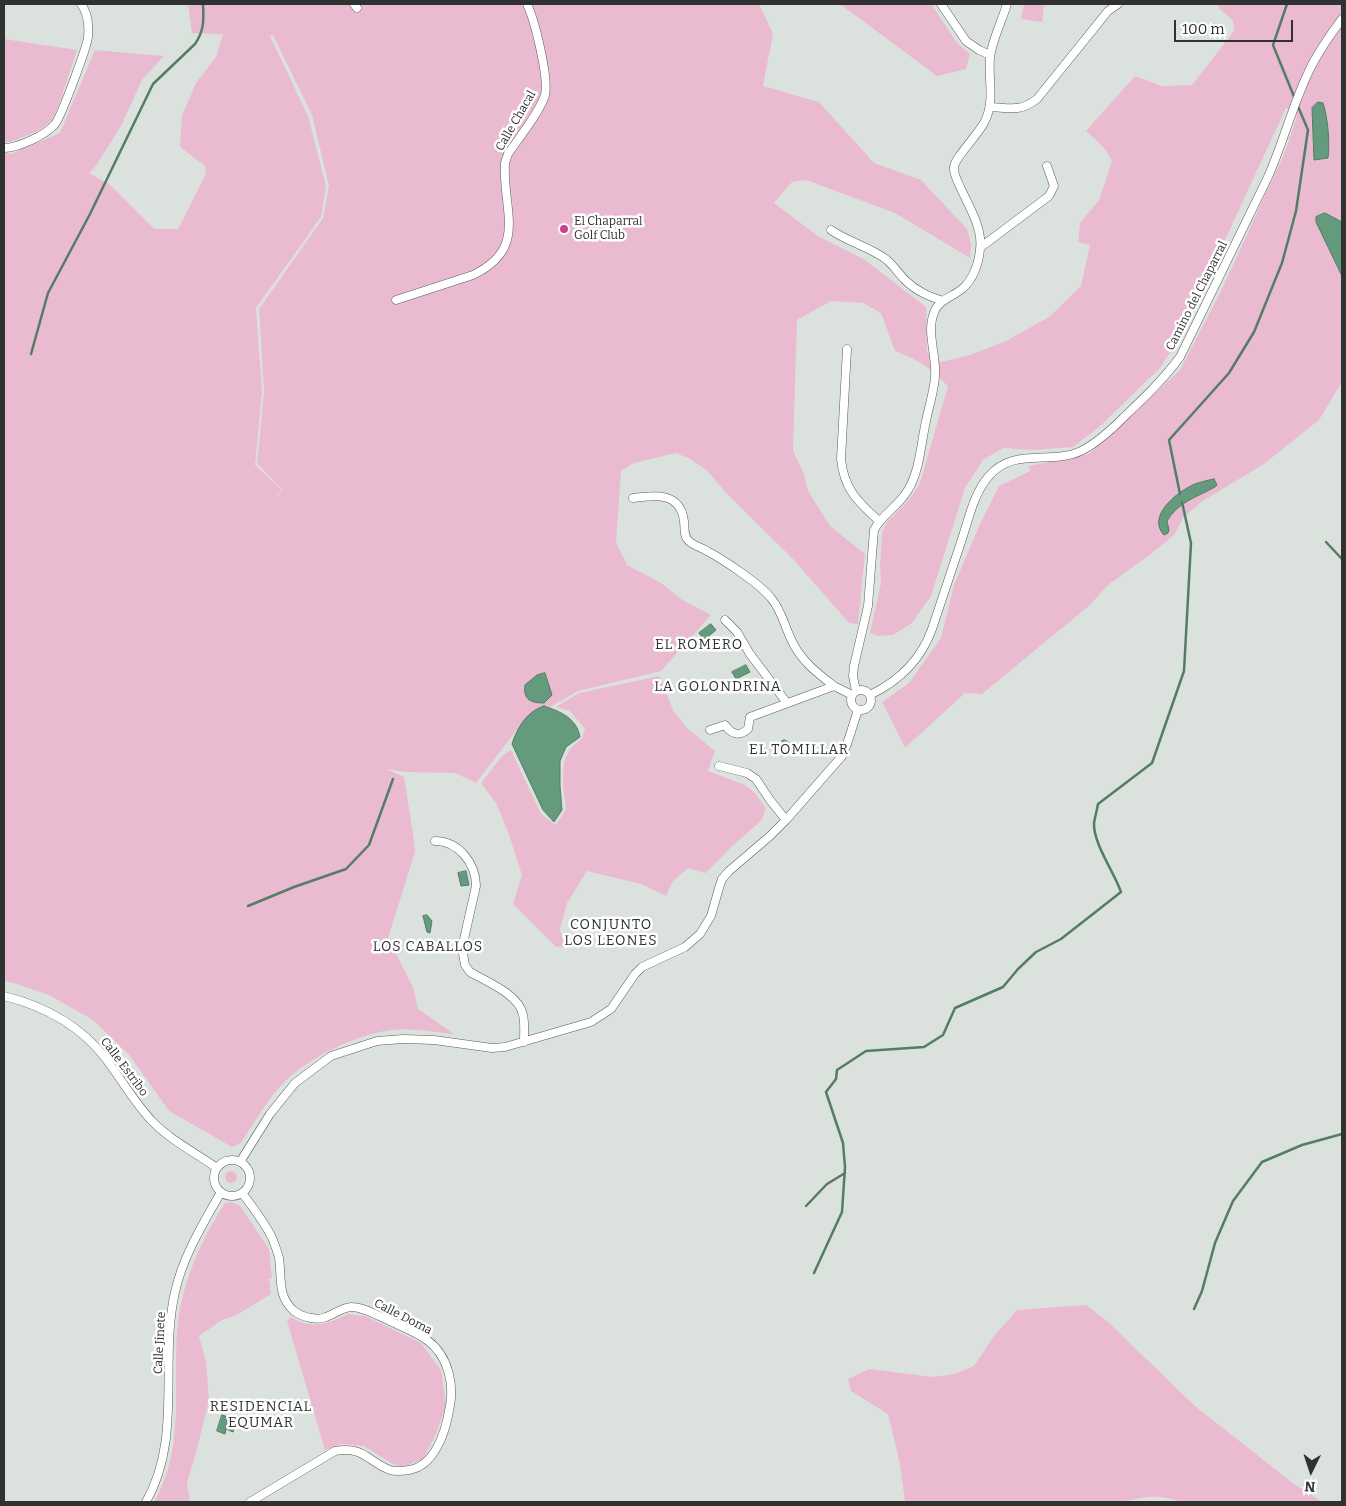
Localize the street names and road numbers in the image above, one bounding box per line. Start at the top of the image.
street label: Calle Chacal [493,88,539,154]
street label: Camino del Chaparral [1163,239,1231,353]
street label: Calle Estribo [97,1035,151,1099]
street label: Calle Doma [371,1296,435,1338]
street label: Calle Jinete [151,1311,169,1375]

